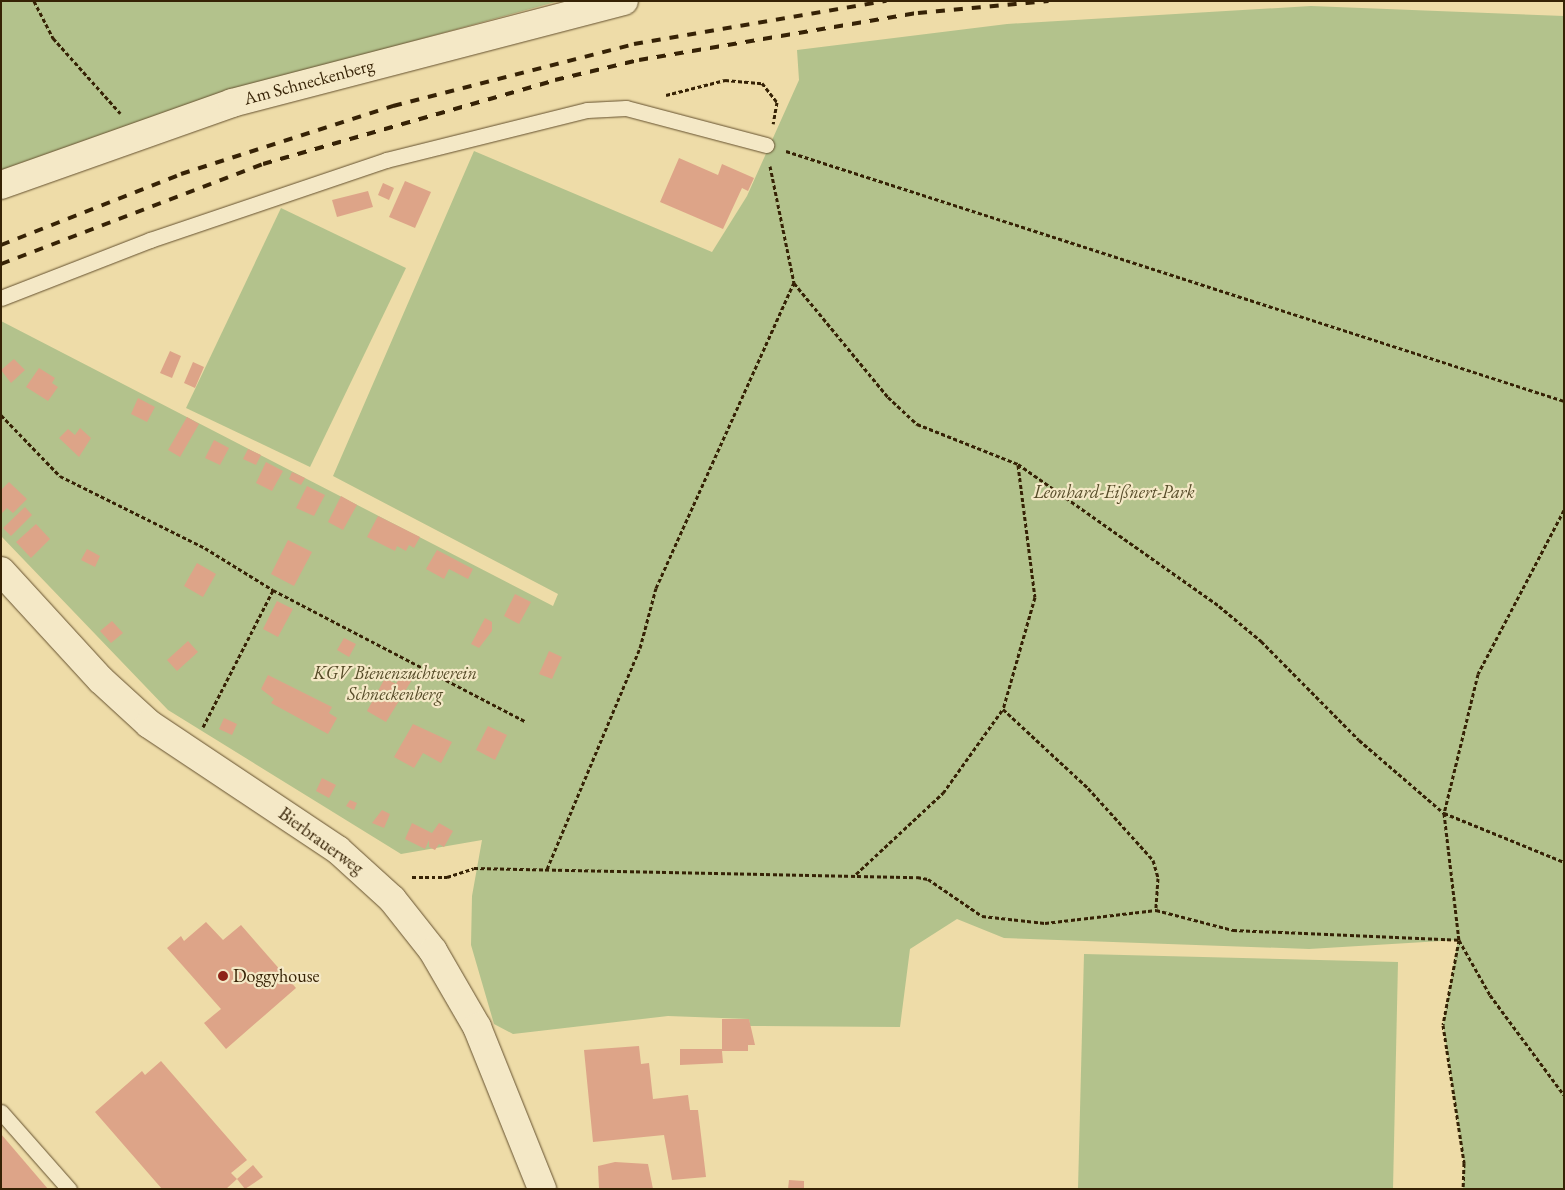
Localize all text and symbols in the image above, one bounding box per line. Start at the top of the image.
street label: Am Schneckenberg [242,54,376,110]
park label: Leonhard-Eißnert-Park [1033,481,1195,503]
park label: KGV Bienenzuchtverein Schneckenberg [313,663,477,706]
street label: Bierbrauerweg [274,803,368,879]
place label: Doggyhouse [233,965,320,987]
marker: Doggyhouse [217,970,229,982]

